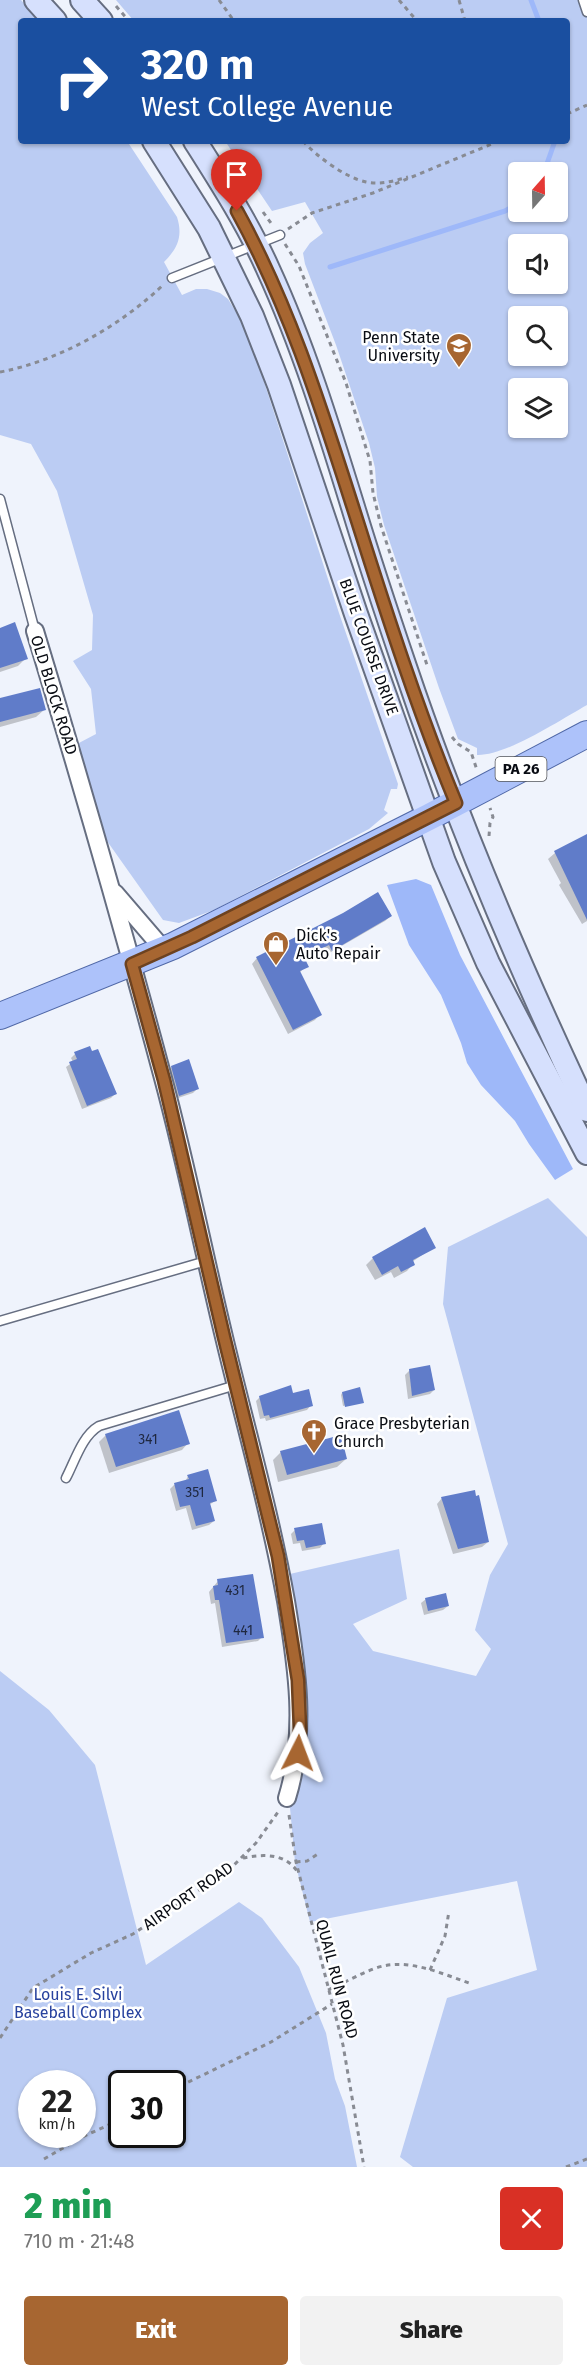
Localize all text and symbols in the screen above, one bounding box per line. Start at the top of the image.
text: 320 m [141,40,254,90]
icon: right [42,42,120,120]
text: West College Avenue [141,91,393,123]
pin [211,149,262,211]
icon: arrive [220,158,253,191]
north arrow [508,162,568,222]
map controls [508,162,568,438]
button: sound [508,234,568,294]
button: search [508,306,568,366]
place label: Penn State University [362,328,440,365]
school or university icon: Penn State University [444,331,474,369]
button: layers [508,378,568,438]
street label: BLUE COURSE DRIVE [335,576,403,718]
street label: OLD BLOCK ROAD [27,633,81,757]
road number: PA 26 [496,757,546,781]
place label: Dick's Auto Repair [296,926,381,963]
shop icon: Dick's Auto Repair [261,929,291,967]
place label: Grace Presbyterian Church [334,1414,470,1451]
church icon: Grace Presbyterian Church [299,1417,329,1455]
house number: 341 [138,1431,158,1448]
house number: 351 [185,1484,205,1501]
house number: 431 [225,1582,245,1599]
house number: 441 [233,1622,253,1639]
position arrow [266,1721,330,1785]
street label: AIRPORT ROAD [139,1858,237,1934]
street label: QUAIL RUN ROAD [312,1917,362,2041]
park label: Louis E. Silvi Baseball Complex [14,1985,142,2022]
speed limit sign: 30 [108,2070,186,2148]
text: 22 [41,2084,73,2120]
text: km/h [38,2115,76,2133]
text: 2 min [24,2184,112,2228]
button: close [500,2187,563,2250]
text: 710 m · 21:48 [24,2229,135,2253]
button: Exit [24,2296,288,2365]
button: Share [300,2296,563,2365]

